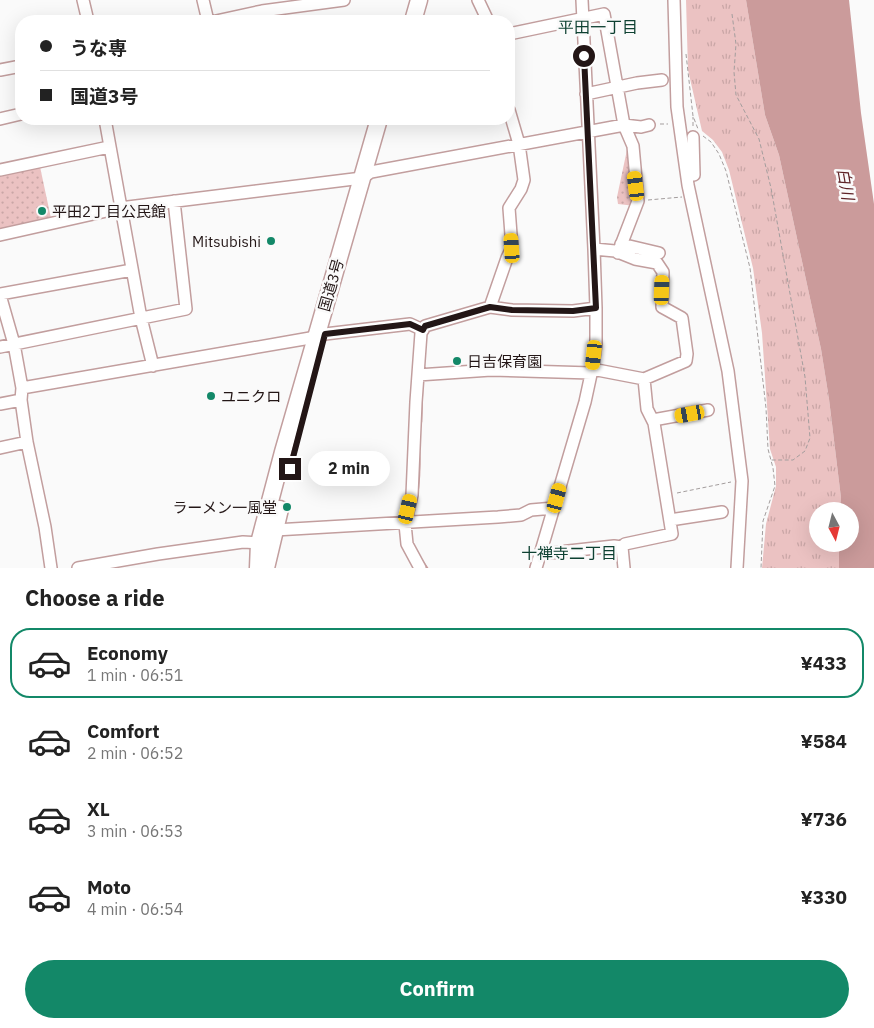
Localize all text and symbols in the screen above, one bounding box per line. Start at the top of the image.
district label: 平田一丁目 [558,17,638,37]
text: うな専 [70,36,127,60]
route start [573,45,595,67]
text: 国道3号 [70,84,138,108]
water label: 白川 [833,166,859,203]
car [626,170,645,202]
place label: 平田2丁目公民館 [52,202,166,221]
marker: 平田2丁目公民館 [36,205,48,217]
place label: Mitsubishi [192,232,261,251]
car [503,233,520,263]
marker: Mitsubishi [265,235,277,247]
street label: 国道3号 [314,256,348,314]
car [653,275,670,305]
car [584,339,603,371]
place label: 日吉保育園 [467,352,542,371]
marker: 日吉保育園 [451,355,463,367]
place label: ユニクロ [221,387,281,406]
marker: ユニクロ [205,390,217,402]
car [673,404,706,424]
callout: 2 min [308,452,390,486]
route end [279,458,301,480]
text: 2 min [328,458,370,478]
car [545,482,568,514]
car [397,493,418,525]
place label: ラーメン一風堂 [173,498,277,517]
marker: ラーメン一風堂 [281,501,293,513]
north arrow [809,502,859,552]
map controls [809,502,859,552]
district label: 十禅寺二丁目 [521,543,617,563]
text: Choose a ride [25,583,165,612]
icon: car [27,641,72,686]
text: Economy [87,641,168,665]
text: ¥433 [800,651,847,675]
text: 1 min · 06:51 [87,665,183,685]
icon: car [27,719,72,764]
text: Comfort [87,719,160,743]
text: ¥584 [800,729,847,753]
text: 2 min · 06:52 [87,743,183,763]
icon: car [27,797,72,842]
text: XL [87,797,110,821]
text: ¥736 [800,807,847,831]
text: 3 min · 06:53 [87,821,183,841]
icon: car [27,875,72,920]
text: Moto [87,875,131,899]
text: ¥330 [800,885,847,909]
text: 4 min · 06:54 [87,899,183,919]
button: Confirm [25,960,849,1018]

